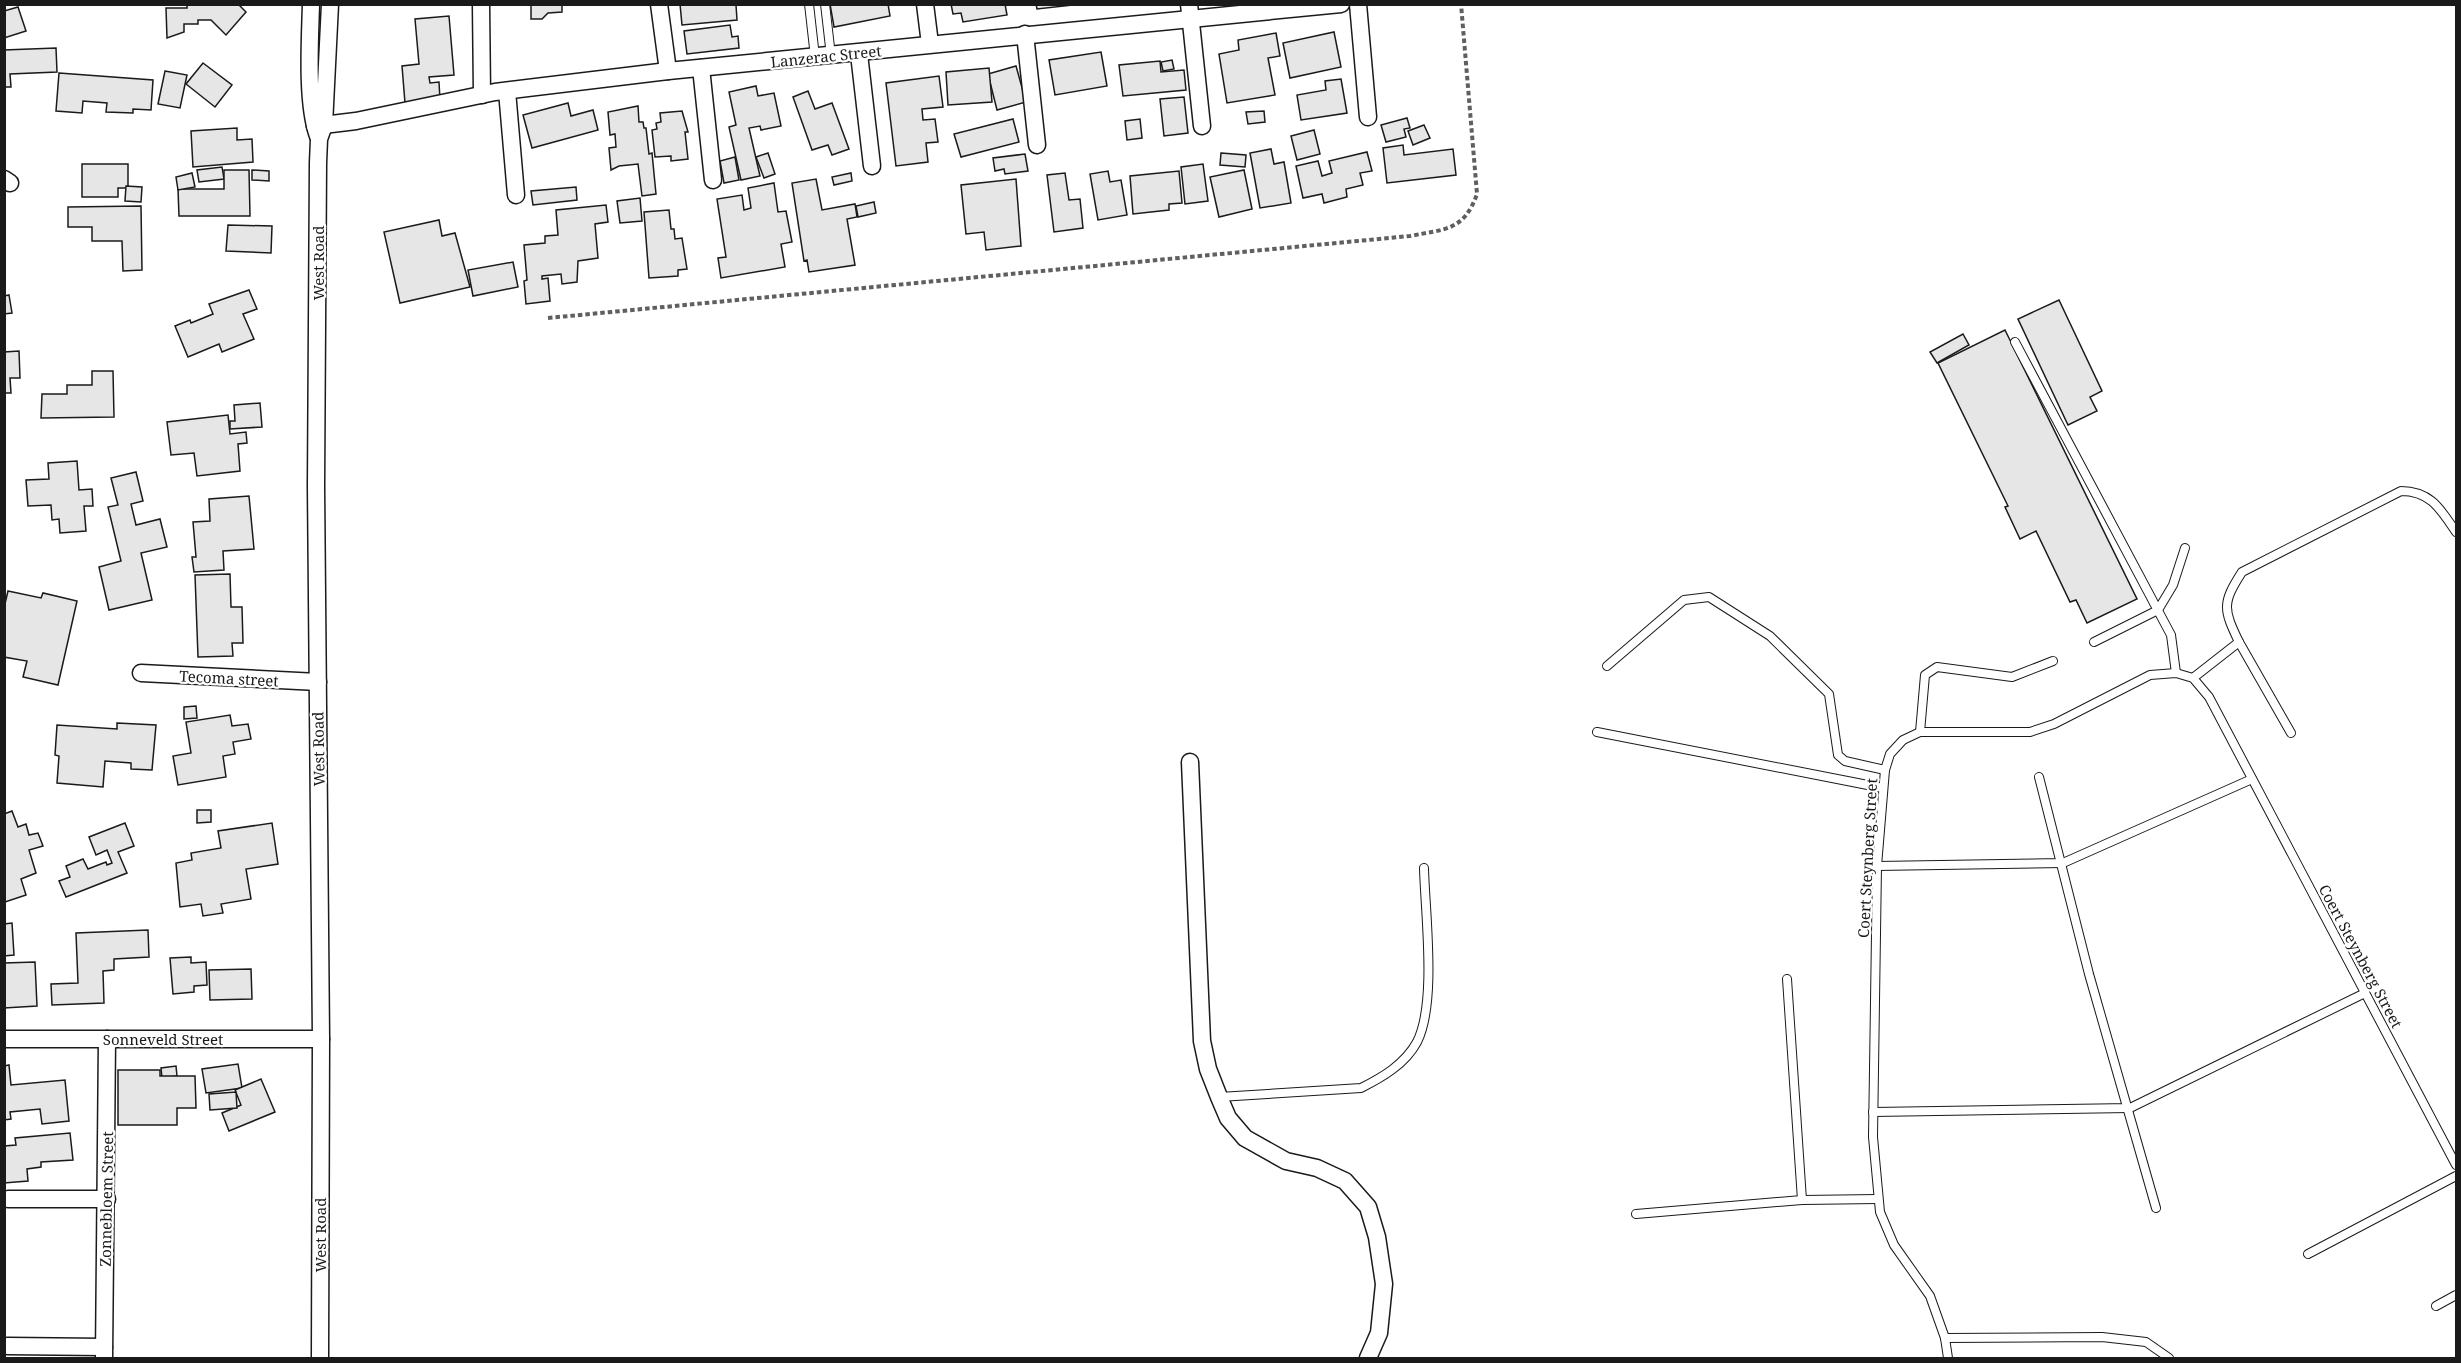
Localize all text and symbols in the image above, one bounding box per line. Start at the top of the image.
street label: Lanzerac Street [770,40,882,72]
street label: West Road [308,226,328,300]
street label: Tecoma street [179,665,279,691]
street label: West Road [307,711,329,787]
street label: Coert Steynberg Street [1853,778,1881,938]
street label: Coert Steynberg Street [2315,881,2407,1031]
street label: Sonneveld Street [103,1029,223,1049]
street label: Zonnebloem Street [95,1131,117,1267]
street label: West Road [310,1198,330,1272]

